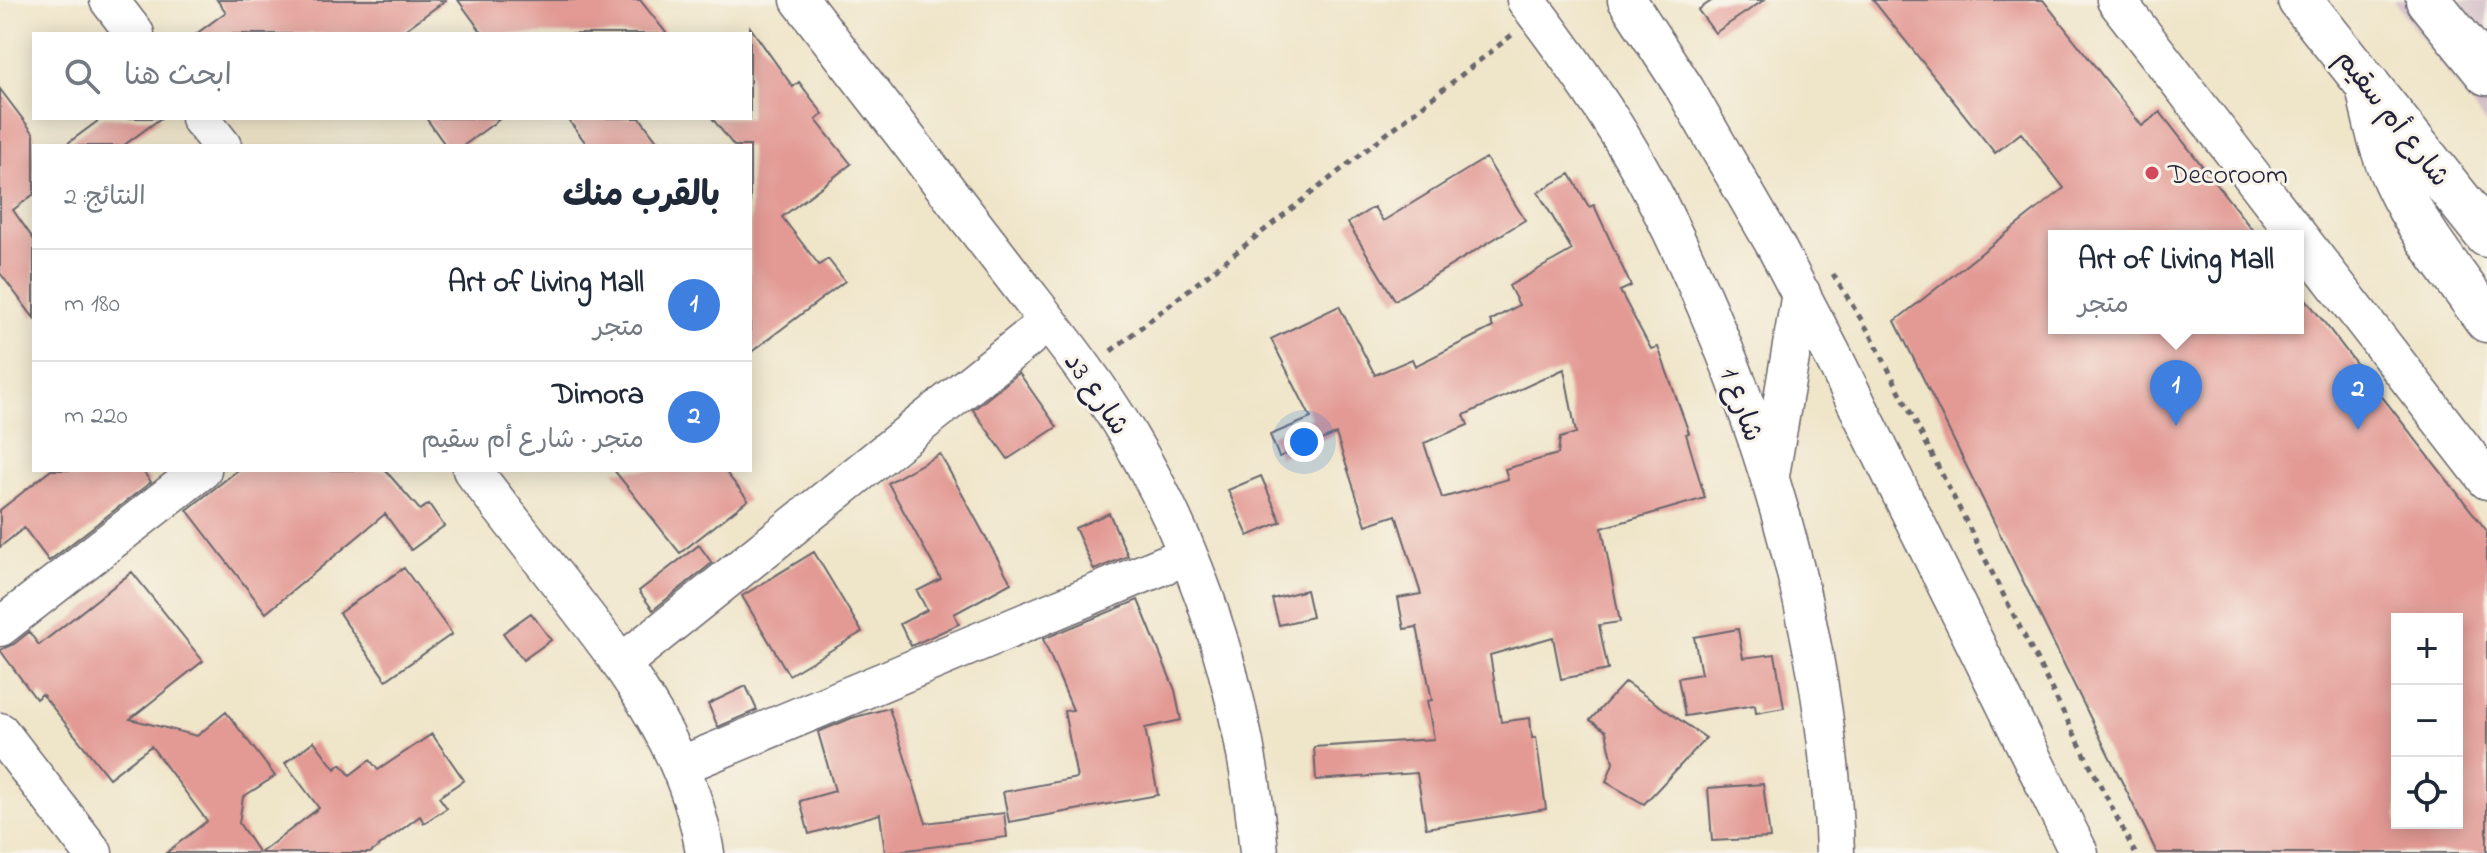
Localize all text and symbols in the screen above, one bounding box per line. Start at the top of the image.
search box [32,32,752,120]
street label: شارع أم سقيم [2324,41,2458,197]
icon: search [60,54,104,98]
text: ابحث هنا [124,55,232,99]
place label: Decoroom [2167,156,2288,197]
marker: Decoroom [2143,164,2161,182]
text: بالقرب منك [562,172,720,222]
text: النتائج: 2 [64,179,146,217]
popup [2048,230,2304,334]
text: Art of Living Mall [2078,239,2274,283]
text: Art of Living Mall [448,262,644,306]
text: 180 m [64,286,120,324]
text: 1 [690,286,698,324]
text: متجر [2078,287,2129,325]
text: متجر [593,310,644,348]
street label: شارع 3د [1052,345,1138,445]
pin: 1 [2150,360,2202,426]
street label: شارع 1 [1707,362,1772,448]
pin: 2 [2332,364,2384,430]
text: Dimora [552,374,644,418]
text: 220 m [64,398,128,436]
text: 2 [688,398,700,436]
text: متجر · شارع أم سقيم [421,422,644,460]
your location [1284,422,1324,462]
map controls [2391,613,2463,829]
button: + [2391,613,2463,685]
button: − [2391,685,2463,757]
button: locate [2391,757,2463,829]

